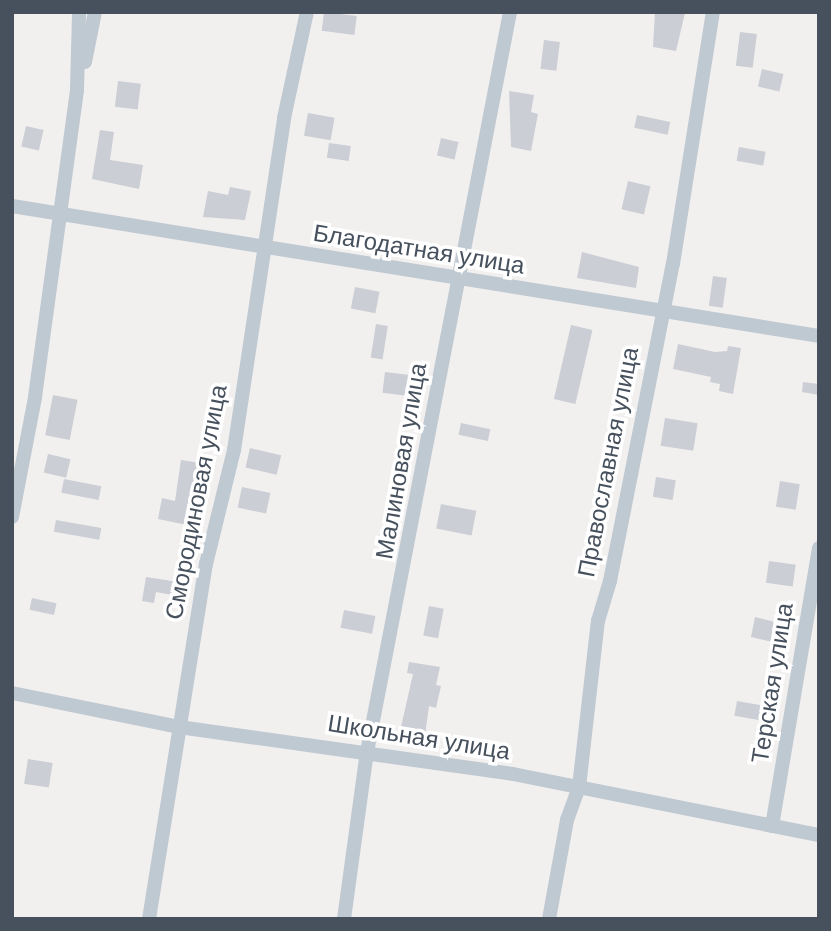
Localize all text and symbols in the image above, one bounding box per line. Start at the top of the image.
street label: Благодатная улица [311,218,527,280]
street label: Православная улица [572,344,644,580]
street label: Малиновая улица [370,361,432,561]
street label: Смородиновая улица [159,382,233,622]
street label: Терская улица [745,601,799,765]
street label: Школьная улица [326,708,512,766]

